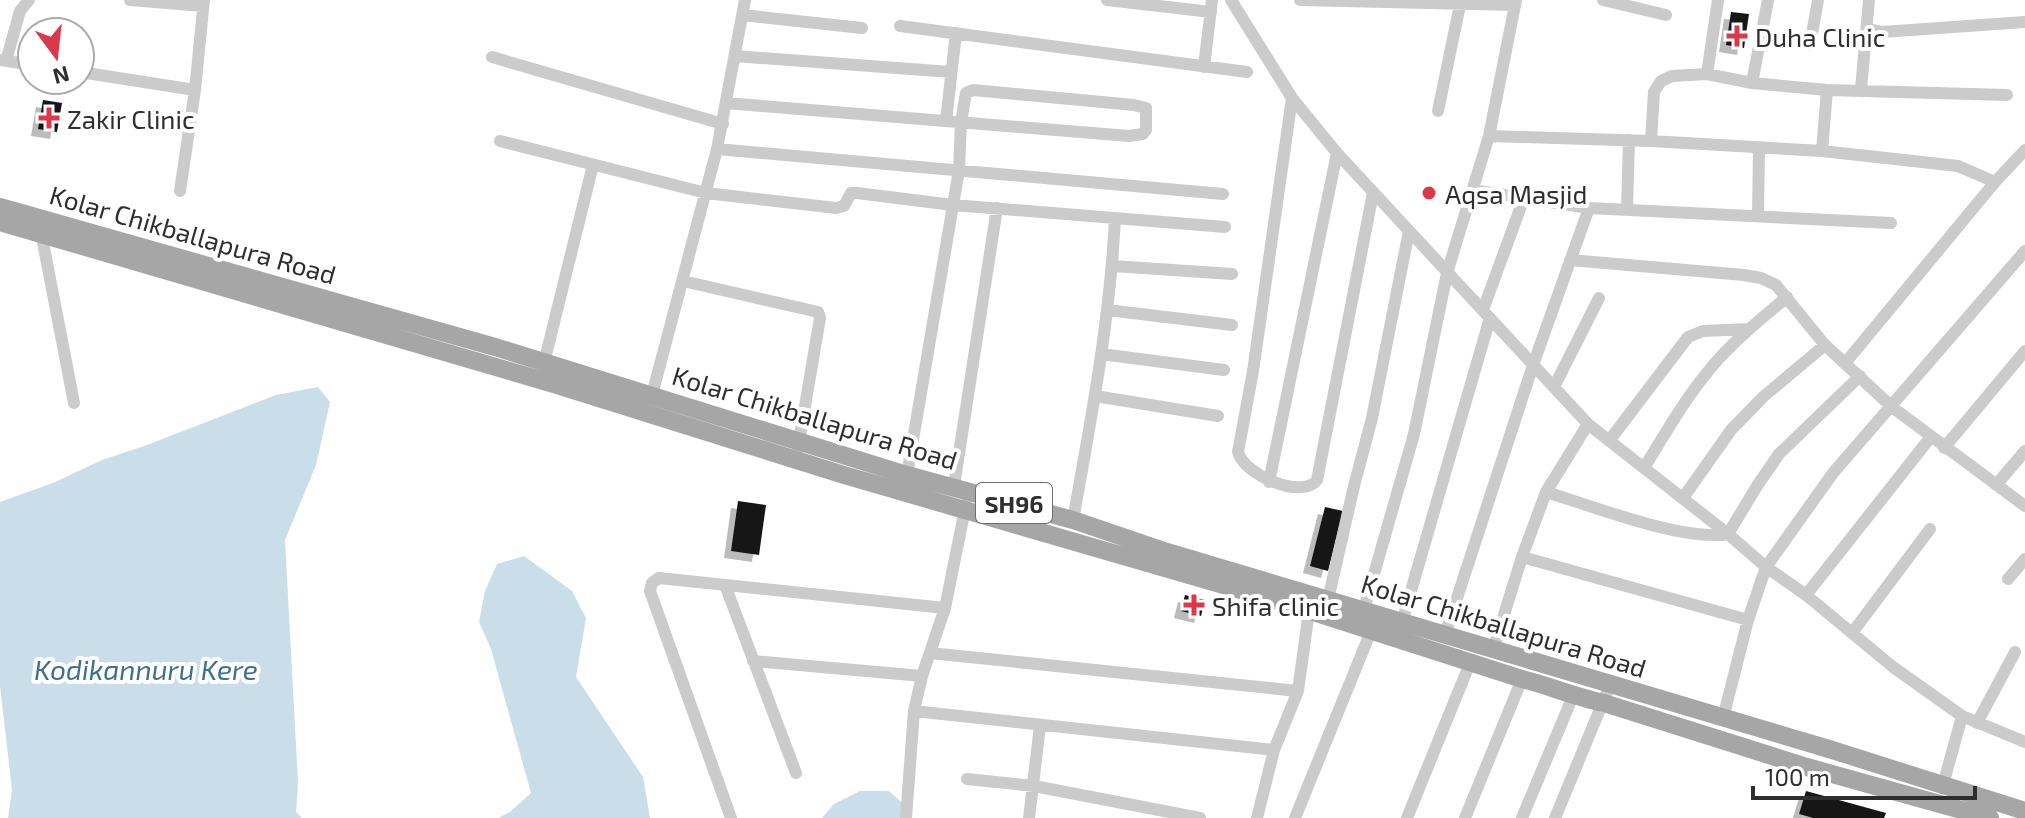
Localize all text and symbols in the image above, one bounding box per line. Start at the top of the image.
north arrow [16,16,96,96]
place label: Duha Clinic [1755,21,1886,52]
marker: Duha Clinic [1726,25,1748,47]
text: N [50,62,72,91]
place label: Zakir Clinic [67,103,195,134]
marker: Zakir Clinic [38,107,60,129]
street label: Kolar Chikballapura Road [46,178,340,290]
place label: Aqsa Masjid [1445,178,1587,209]
marker: Aqsa Masjid [1420,184,1438,202]
street label: Kolar Chikballapura Road [669,359,961,475]
road number: SH96 [976,483,1052,523]
street label: Kolar Chikballapura Road [1358,567,1650,683]
place label: Shifa clinic [1212,590,1339,621]
marker: Shifa clinic [1183,594,1205,616]
water label: Kodikannuru Kere [34,652,258,686]
scale bar [1753,750,1975,800]
text: 100 m [1765,762,1830,791]

